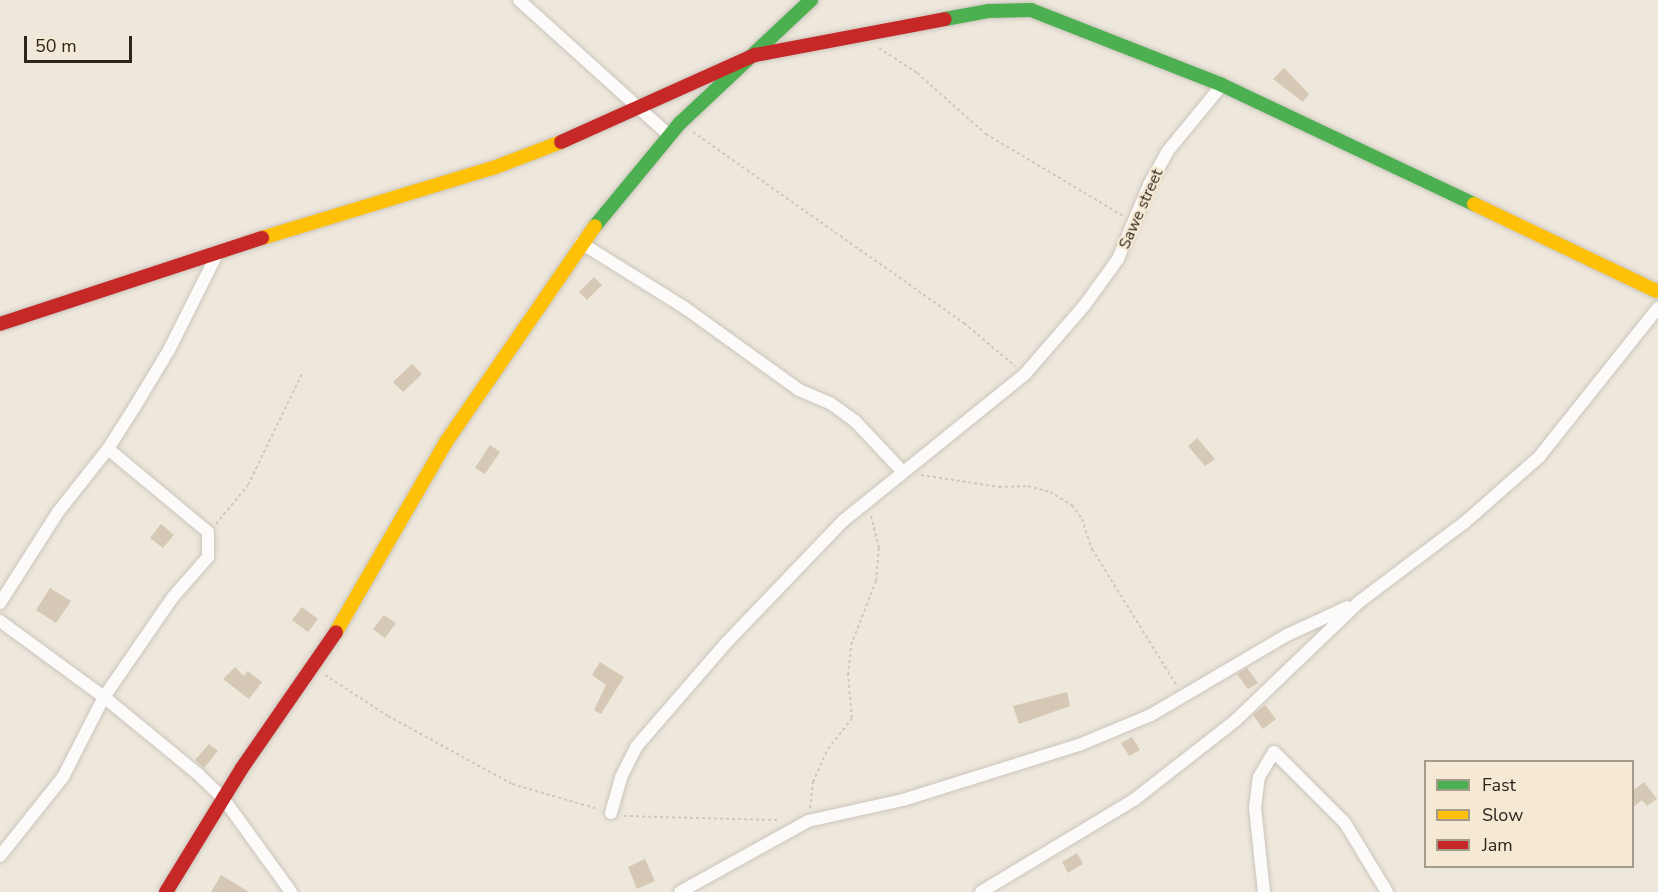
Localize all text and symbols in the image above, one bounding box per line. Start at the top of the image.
scale bar [27,24,135,62]
text: 50 m [35,34,77,58]
street label: Sawe street [1115,166,1167,252]
legend [1424,760,1634,868]
text: Fast [1482,773,1516,797]
text: Slow [1482,803,1523,827]
text: Jam [1482,833,1513,857]

